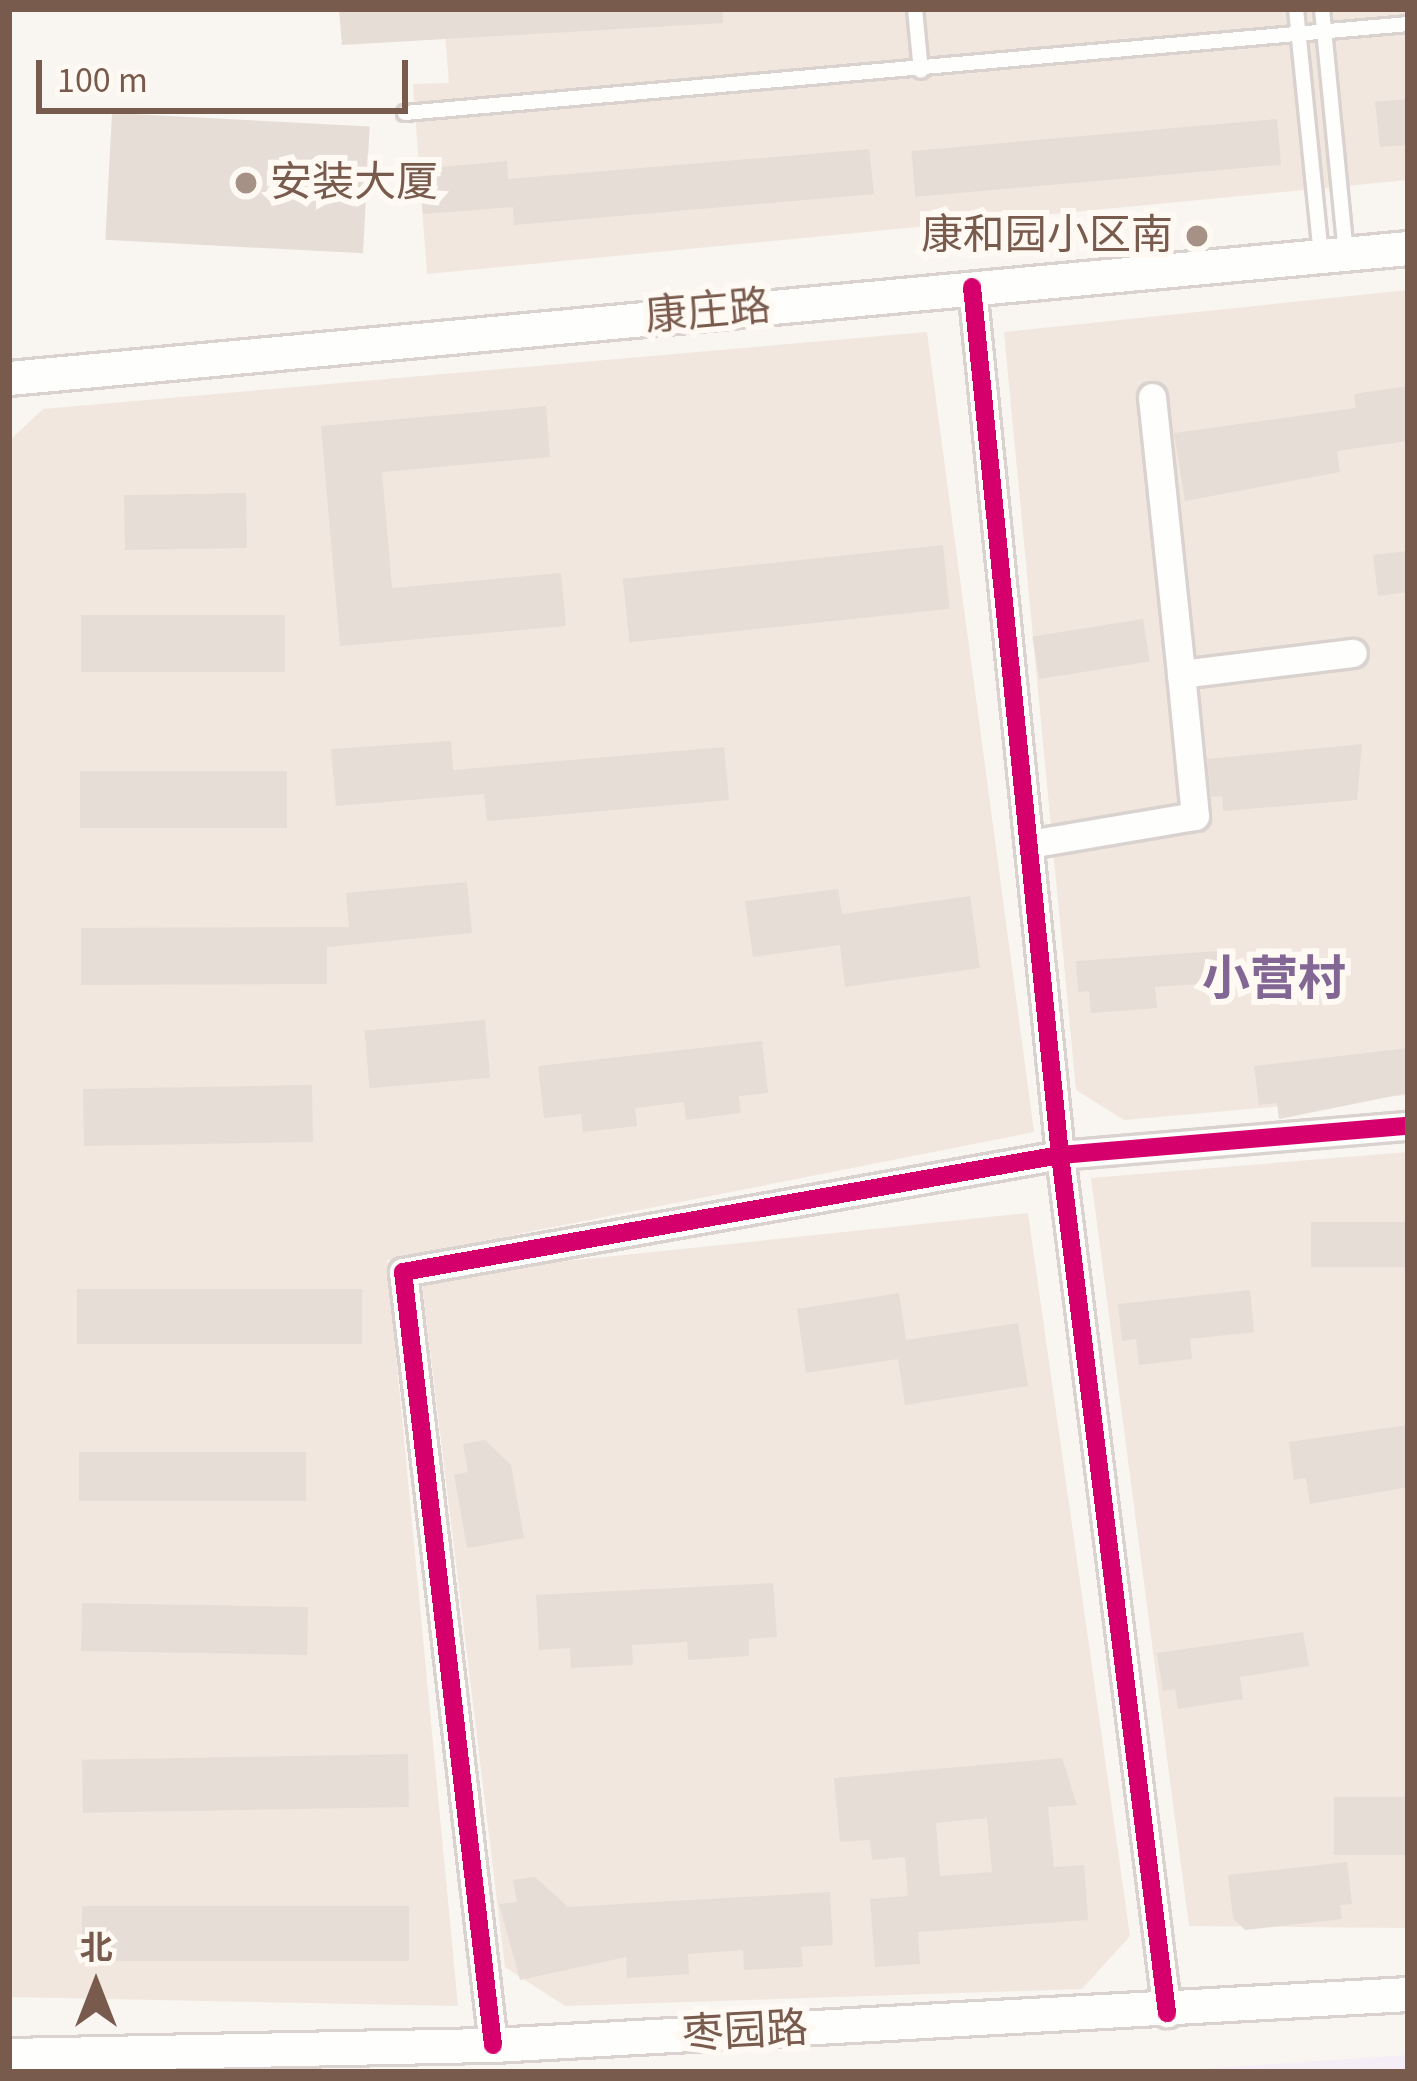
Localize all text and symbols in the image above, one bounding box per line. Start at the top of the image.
scale bar [42,36,414,110]
text: 100 m [57,55,148,106]
place label: 安装大厦 [270,158,438,208]
marker: 安装大厦 [233,170,259,196]
place label: 康和园小区南 [921,211,1173,261]
marker: 康和园小区南 [1184,223,1210,249]
street label: 康庄路 [643,281,773,343]
district label: 小营村 [1202,952,1346,1010]
north arrow [36,1925,156,2045]
text: 北 [80,1925,113,1972]
street label: 枣园路 [681,2004,809,2060]

